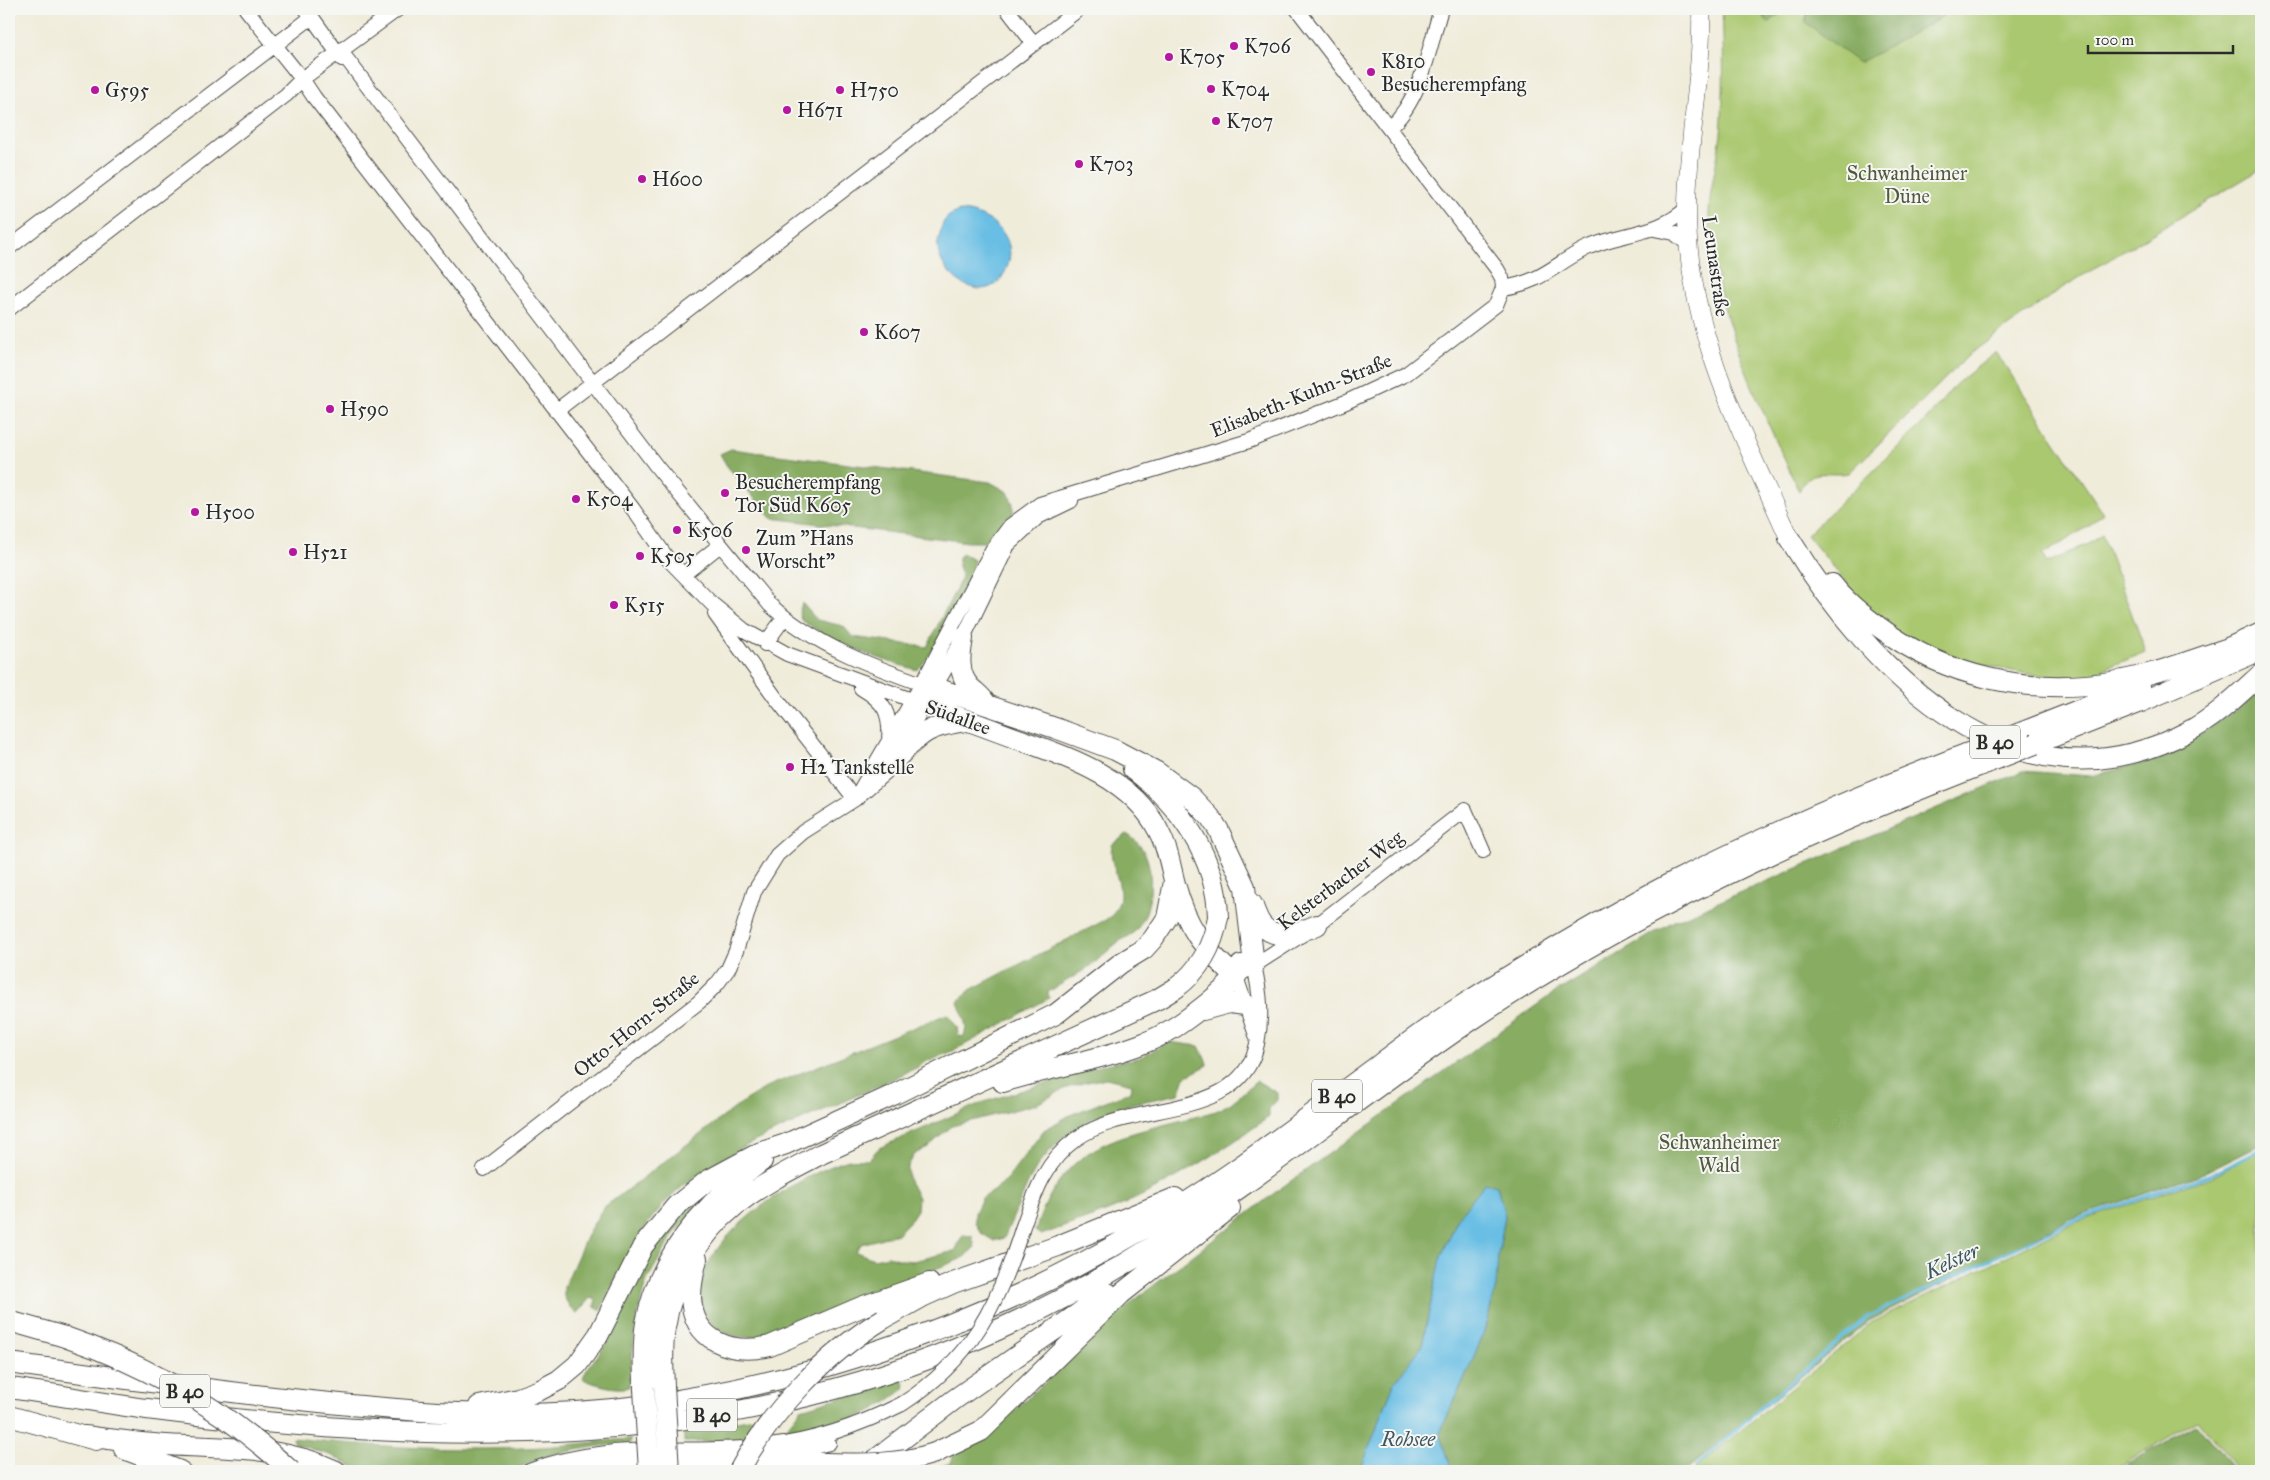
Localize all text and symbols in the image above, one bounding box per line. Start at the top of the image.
scale bar [2088,22,2232,54]
text: 100 m [2095,31,2135,49]
place label: K706 [1244,34,1292,58]
marker: K706 [1228,40,1240,52]
place label: K705 [1179,45,1225,69]
place label: K810 Besucherempfang [1381,49,1527,97]
marker: K705 [1163,51,1175,63]
marker: K810 Besucherempfang [1365,66,1377,78]
place label: K704 [1221,77,1270,101]
place label: G595 [105,78,149,102]
place label: H750 [850,78,899,102]
marker: K704 [1205,83,1217,95]
marker: G595 [89,84,101,96]
marker: H750 [834,84,846,96]
place label: H671 [797,98,843,122]
marker: H671 [781,104,793,116]
place label: K707 [1226,109,1273,133]
marker: K707 [1210,115,1222,127]
place label: K703 [1089,152,1134,176]
marker: K703 [1073,158,1085,170]
park label: Schwanheimer Düne [1847,161,1968,208]
place label: H600 [652,167,703,191]
marker: H600 [636,173,648,185]
street label: Leunastraße [1697,214,1735,318]
place label: K607 [874,320,921,344]
marker: K607 [858,326,870,338]
street label: Elisabeth-Kuhn-Straße [1207,348,1395,442]
place label: H590 [340,397,389,421]
marker: H590 [324,403,336,415]
place label: Besucherempfang Tor Süd K605 [735,470,881,517]
place label: K504 [586,487,633,511]
marker: Besucherempfang Tor Süd K605 [719,487,731,499]
marker: K504 [570,493,582,505]
place label: H500 [205,500,255,524]
marker: H500 [189,506,201,518]
place label: K506 [687,518,733,542]
marker: K506 [671,524,683,536]
place label: Zum "Hans Worscht" [756,526,853,573]
place label: H521 [303,540,347,564]
place label: K505 [650,544,694,568]
marker: Zum "Hans Worscht" [740,544,752,556]
marker: H521 [287,546,299,558]
marker: K505 [634,550,646,562]
place label: K515 [624,593,665,617]
marker: K515 [608,599,620,611]
street label: Südallee [922,694,994,740]
road number: B 40 [1970,726,2020,759]
place label: H2 Tankstelle [800,755,914,779]
marker: H2 Tankstelle [784,761,796,773]
street label: Kelsterbacher Weg [1272,824,1409,936]
street label: Otto-Horn-Straße [568,966,704,1082]
road number: B 40 [1312,1080,1362,1112]
park label: Schwanheimer Wald [1659,1130,1780,1177]
water label: Kelster [1920,1237,1985,1285]
road number: B 40 [160,1374,210,1408]
road number: B 40 [687,1398,737,1432]
water label: Rohsee [1380,1426,1436,1452]

